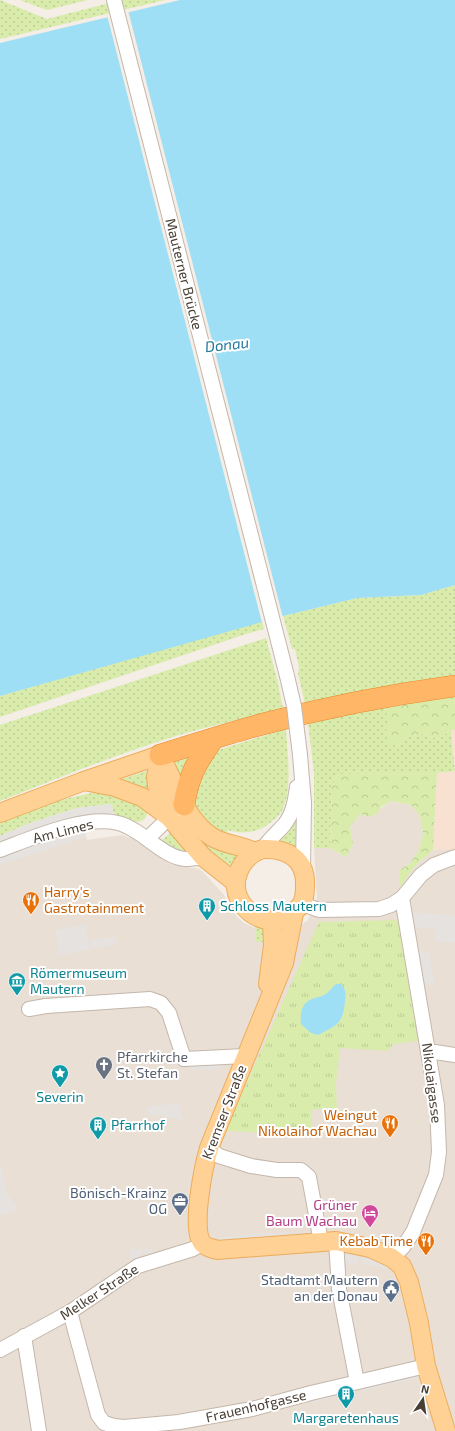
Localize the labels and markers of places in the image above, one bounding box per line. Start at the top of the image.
place label: Harry's Gastrotainment [44,883,144,916]
restaurant icon: Harry's Gastrotainment [21,890,41,915]
building icon: Schloss Mautern [197,896,217,921]
place label: Schloss Mautern [220,897,327,914]
place label: Römermuseum Mautern [30,964,127,997]
museum icon: Römermuseum Mautern [7,971,27,996]
place label: Pfarrkirche St. Stefan [117,1048,188,1081]
church icon: Pfarrkirche St. Stefan [94,1055,114,1080]
place icon: Severin [50,1063,70,1088]
place label: Severin [36,1088,84,1105]
place label: Weingut Nikolaihof Wachau [258,1106,377,1139]
restaurant icon: Weingut Nikolaihof Wachau [380,1113,400,1138]
building icon: Pfarrhof [88,1115,108,1140]
place label: Pfarrhof [111,1116,166,1133]
place label: Bönisch-Krainz OG [70,1184,167,1217]
office icon: Bönisch-Krainz OG [170,1191,190,1216]
place label: Grüner Baum Wachau [266,1196,357,1229]
hotel icon: Grüner Baum Wachau [360,1203,380,1228]
restaurant icon: Kebab Time [416,1231,436,1256]
place label: Kebab Time [340,1232,413,1249]
place label: Stadtamt Mautern an der Donau [261,1271,378,1304]
public building icon: Stadtamt Mautern an der Donau [381,1278,401,1303]
building icon: Margaretenhaus [336,1384,356,1409]
place label: Margaretenhaus [293,1409,399,1426]

